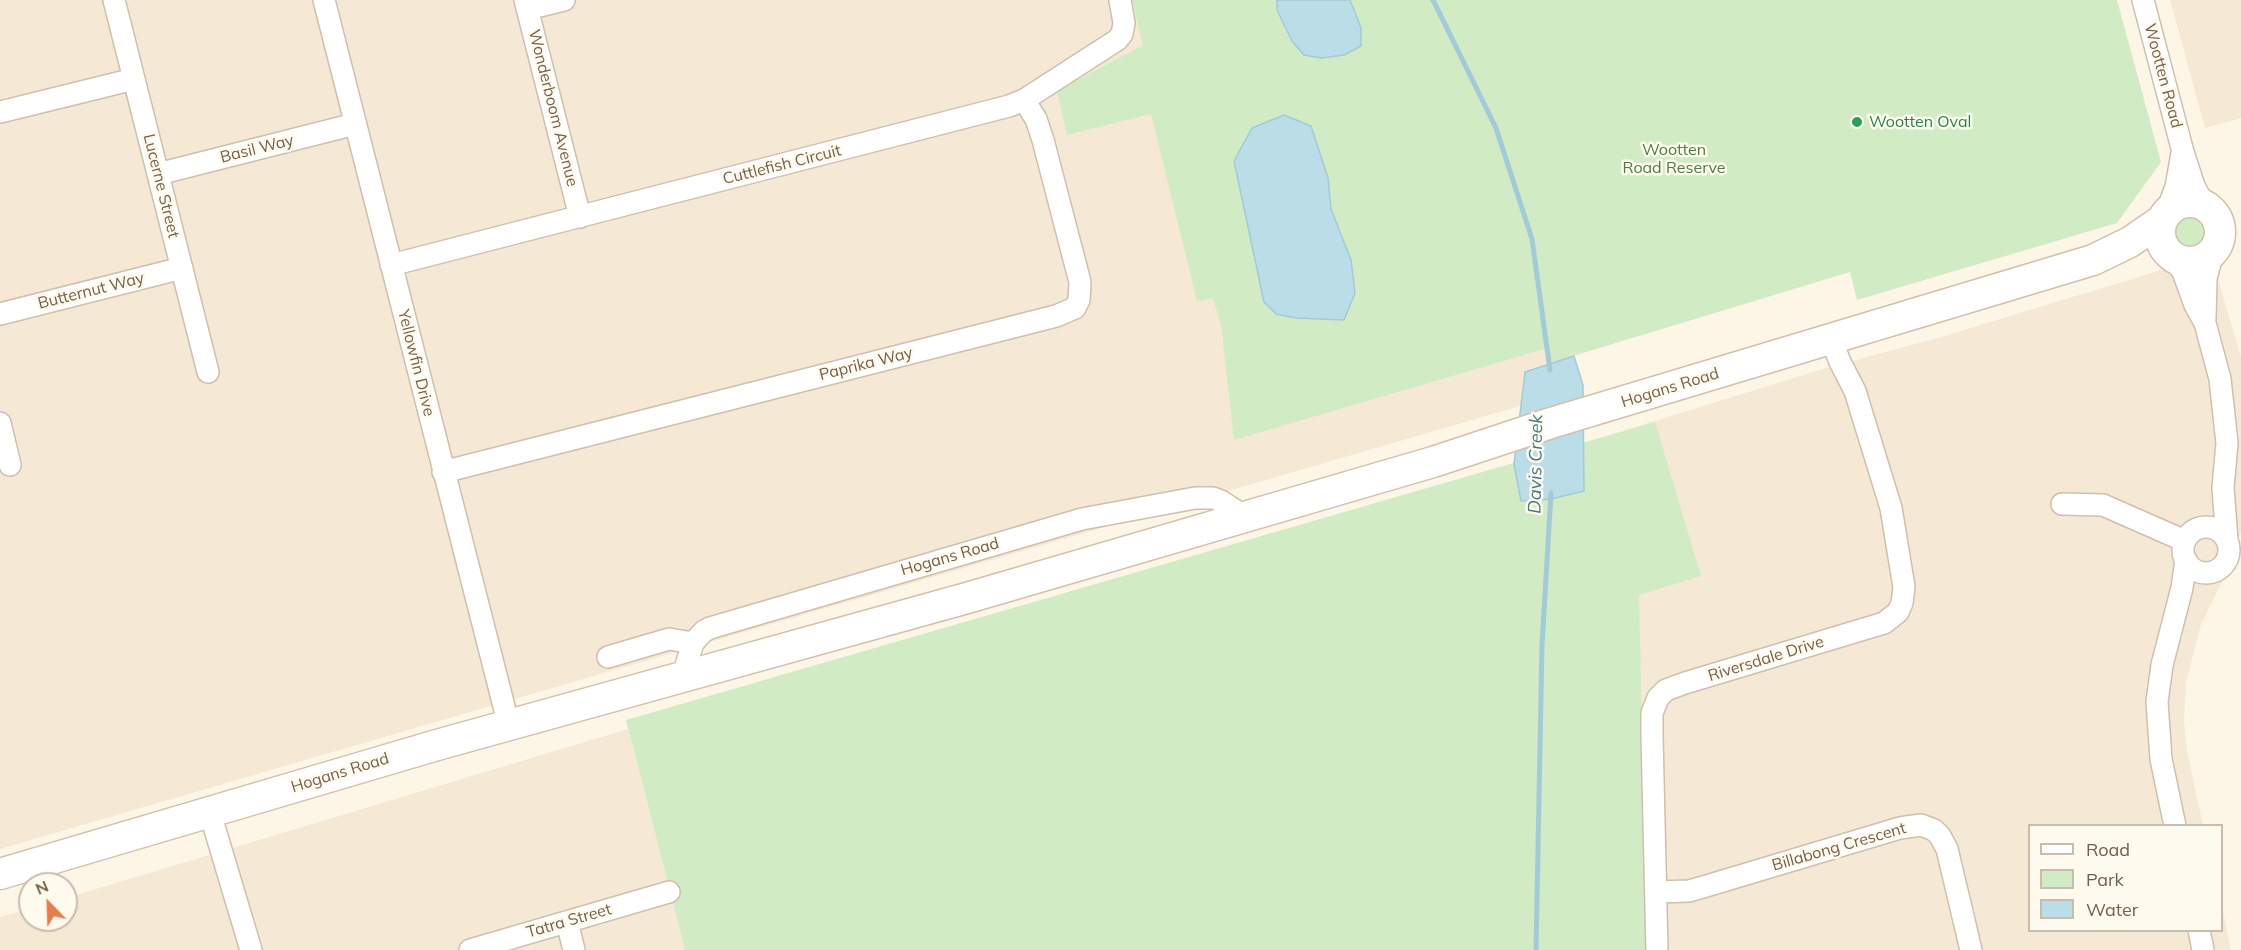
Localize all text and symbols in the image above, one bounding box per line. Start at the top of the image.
street label: Wootten Road [2140,22,2186,130]
street label: Wonderboom Avenue [524,27,582,189]
place label: Wootten Oval [1869,112,1971,132]
marker: Wootten Oval [1850,115,1864,129]
street label: Basil Way [218,131,296,167]
street label: Lucerne Street [139,132,183,240]
park label: Wootten Road Reserve [1622,140,1726,178]
street label: Cuttlefish Circuit [721,141,843,189]
street label: Butternut Way [36,269,146,313]
street label: Yellowfin Drive [393,308,439,418]
street label: Paprika Way [817,343,915,385]
street label: Hogans Road [1619,364,1721,412]
water label: Davis Creek [1524,414,1548,514]
street label: Hogans Road [899,534,1001,580]
street label: Riversdale Drive [1706,632,1826,686]
street label: Hogans Road [289,749,391,797]
street label: Billabong Crescent [1770,819,1908,875]
legend [2028,824,2223,932]
text: Road [2086,838,2130,861]
text: Park [2086,868,2124,891]
north arrow [18,872,78,932]
text: N [32,876,51,899]
text: Water [2086,898,2138,921]
street label: Tatra Street [524,900,614,942]

